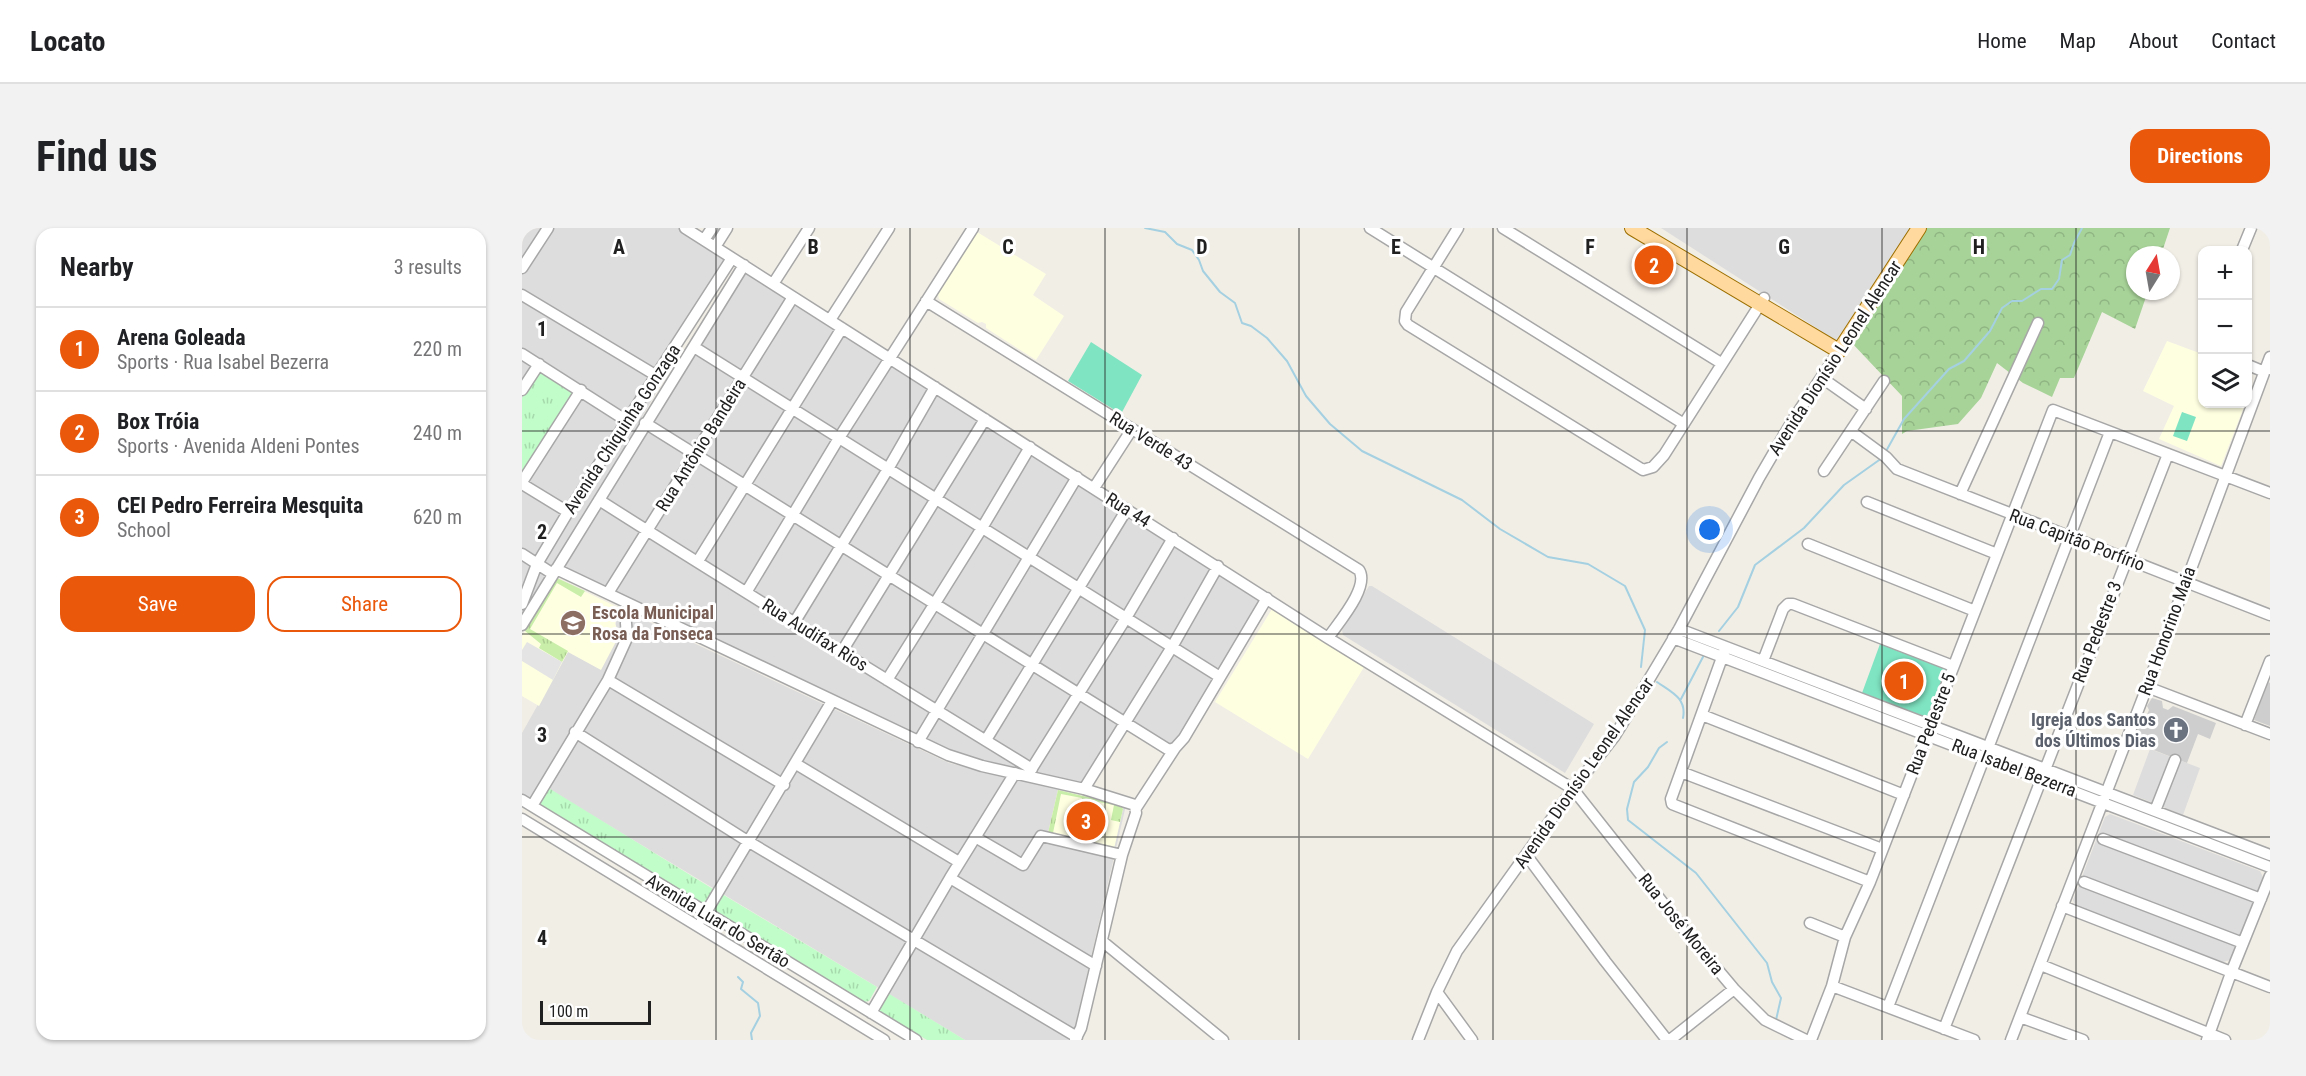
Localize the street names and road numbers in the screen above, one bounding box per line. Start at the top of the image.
street label: Avenida Dionísio Leonel Alencar [1764,256,1906,459]
street label: Avenida Chiquinha Gonzaga [559,340,684,517]
street label: Rua Antônio Bandeira [651,374,750,515]
street label: Rua Verde 43 [1106,407,1197,474]
street label: Rua 44 [1102,488,1155,531]
street label: Rua Capitão Porfírio [2007,504,2148,575]
street label: Rua Honorino Maia [2134,564,2200,698]
street label: Rua Pedestre 3 [2068,578,2126,686]
street label: Rua Audifax Rios [759,594,872,675]
street label: Rua Pedestre 5 [1902,670,1960,778]
street label: Avenida Dionísio Leonel Alencar [1510,673,1658,872]
street label: Rua Isabel Bezerra [1949,734,2079,801]
street label: Avenida Luar do Sertão [642,869,794,972]
street label: Rua José Moreira [1634,869,1729,978]

